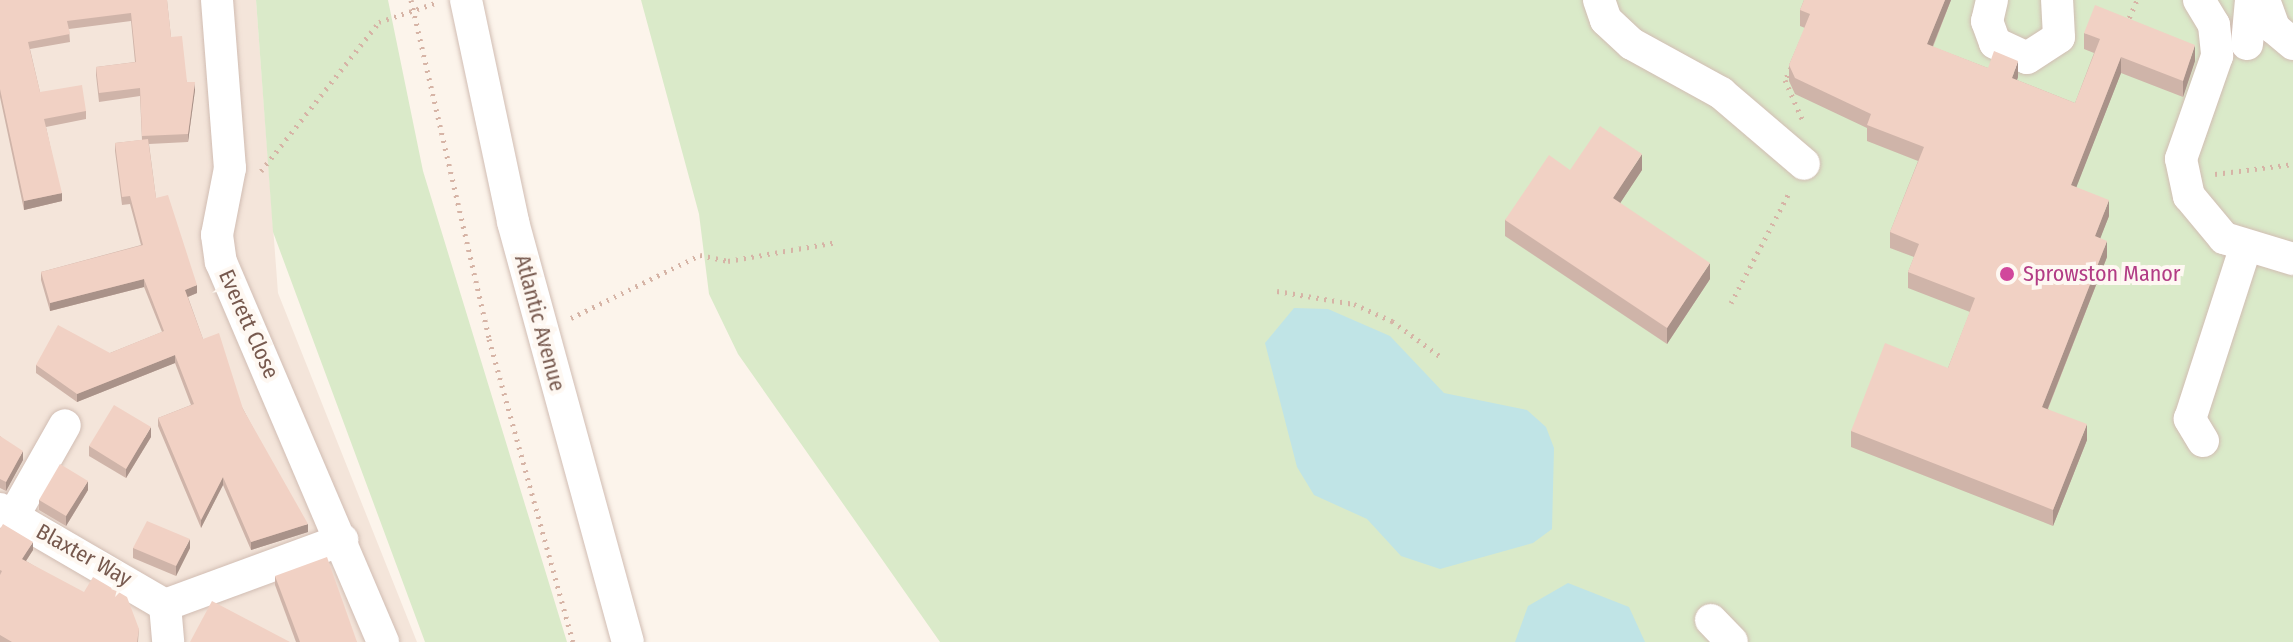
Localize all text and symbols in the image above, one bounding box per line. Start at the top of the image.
street label: Atlantic Avenue [509,252,571,394]
place label: Sprowston Manor [2023,261,2181,287]
street label: Everett Close [213,265,285,383]
marker: Sprowston Manor [1998,265,2016,283]
street label: Blaxter Way [32,518,136,592]

